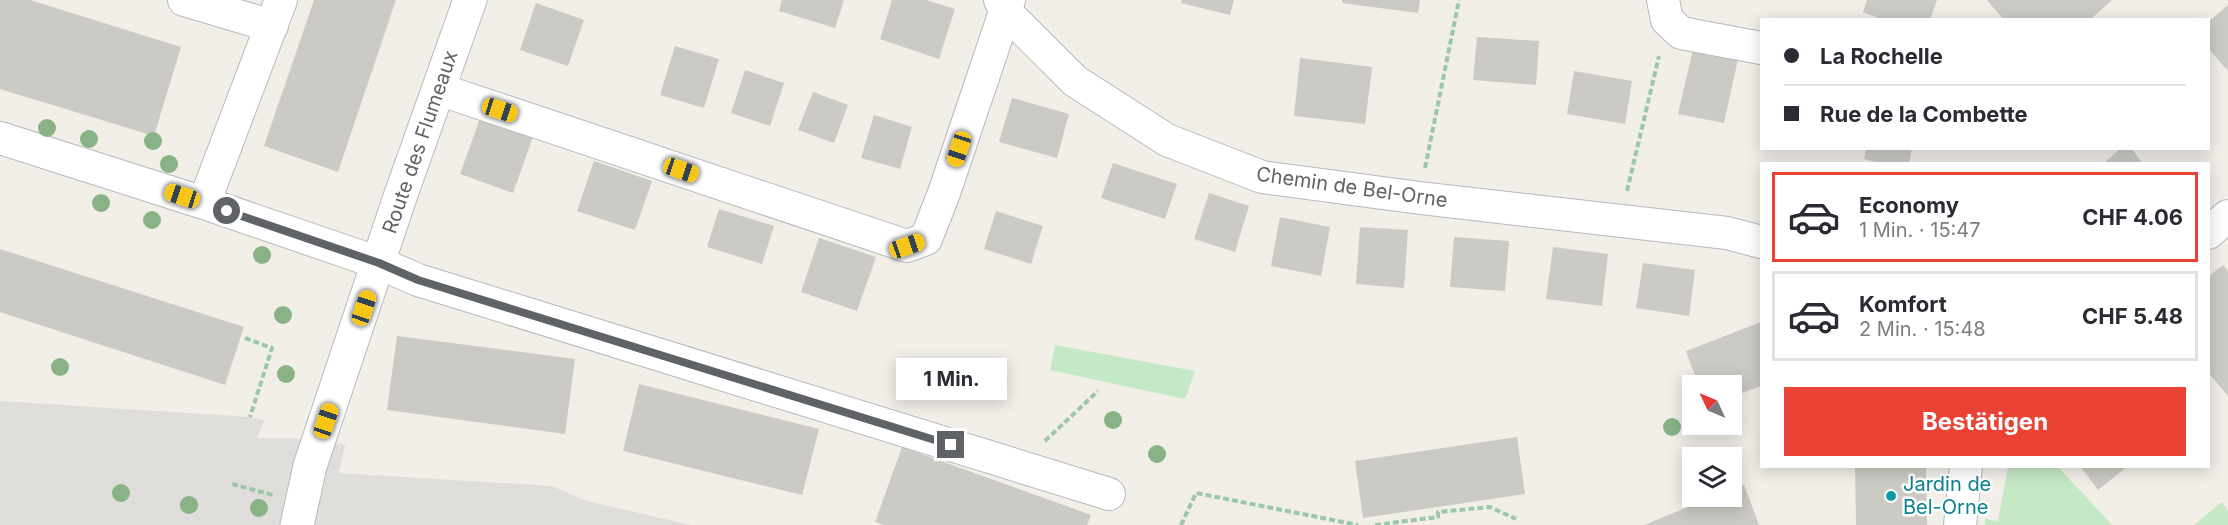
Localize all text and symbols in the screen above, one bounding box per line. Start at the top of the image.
text: La Rochelle [1820,43,1943,69]
street label: Route des Flumeaux [377,47,463,237]
car [480,96,520,124]
text: Rue de la Combette [1820,101,2028,127]
car [945,129,973,169]
car [661,156,701,184]
street label: Chemin de Bel-Orne [1255,162,1449,212]
car [162,182,202,210]
icon: car [1787,190,1841,244]
text: Economy [1859,192,1959,218]
route start [213,197,240,224]
text: CHF 4.06 [2082,204,2183,230]
text: 1 Min. · 15:47 [1859,218,1981,242]
car [887,232,927,260]
car [350,288,378,328]
icon: car [1787,289,1841,343]
text: Komfort [1859,291,1947,317]
text: CHF 5.48 [2082,303,2183,329]
text: 2 Min. · 15:48 [1859,317,1986,341]
callout: 1 Min. [896,358,1006,400]
text: 1 Min. [923,367,980,391]
north arrow [1682,375,1742,435]
map controls [1682,375,1742,507]
button: Bestätigen [1784,387,2186,456]
car [312,401,340,441]
route end [937,431,964,458]
button: layers [1682,447,1742,507]
place label: Jardin de Bel-Orne [1903,472,1991,519]
marker: Jardin de Bel-Orne [1884,489,1898,503]

